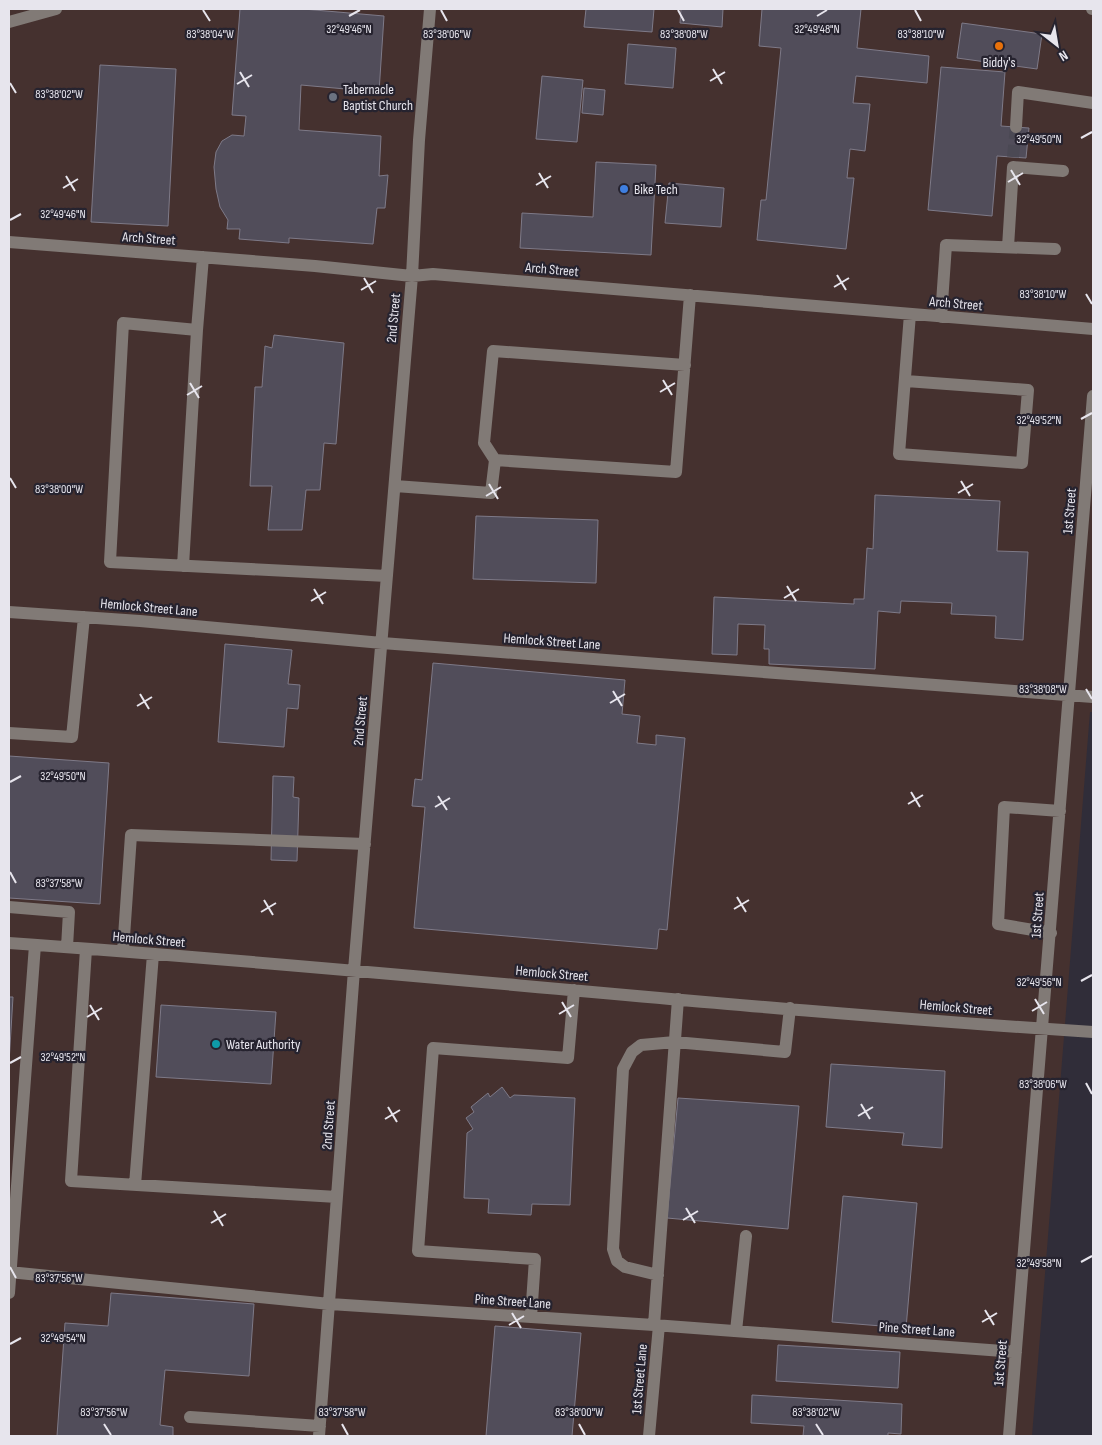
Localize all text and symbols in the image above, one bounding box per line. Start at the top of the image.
north arrow [1032,20,1082,70]
text: 32°49'46"N [326,22,372,37]
text: 32°49'48"N [794,22,840,37]
text: 83°38'04"W [186,27,234,42]
text: 83°38'06"W [423,27,471,42]
text: 83°38'08"W [660,27,708,42]
text: 83°38'10"W [898,27,945,42]
marker: Biddy's [993,40,1005,52]
text: N [1056,47,1071,65]
place label: Biddy's [982,54,1016,71]
place label: Tabernacle Baptist Church [343,81,413,114]
text: 83°38'02"W [35,87,83,102]
marker: Tabernacle Baptist Church [327,91,339,103]
text: 32°49'50"N [1016,132,1062,147]
place label: Bike Tech [634,181,678,198]
marker: Bike Tech [618,183,630,195]
text: 32°49'46"N [40,207,86,222]
street label: Arch Street [121,228,176,249]
street label: Arch Street [524,259,579,280]
text: 83°38'10"W [1020,287,1067,302]
street label: 2nd Street [383,293,404,343]
street label: Arch Street [928,293,983,314]
text: 32°49'52"N [1017,413,1061,428]
text: 83°38'00"W [35,482,83,497]
street label: 1st Street [1059,487,1080,535]
street label: Hemlock Street Lane [100,595,198,620]
street label: Hemlock Street Lane [503,630,601,653]
text: 83°38'08"W [1019,682,1067,697]
street label: 2nd Street [350,696,371,746]
text: 32°49'50"N [40,769,86,784]
text: 83°37'58"W [35,876,83,891]
street label: 1st Street [1027,892,1048,939]
street label: Hemlock Street [112,928,186,951]
street label: Hemlock Street [515,962,589,985]
text: 32°49'56"N [1016,975,1062,990]
street label: Hemlock Street [919,996,993,1019]
place label: Water Authority [226,1036,301,1053]
marker: Water Authority [210,1038,222,1050]
text: 32°49'52"N [41,1050,85,1065]
text: 83°38'06"W [1019,1077,1067,1092]
street label: 2nd Street [318,1100,339,1150]
text: 32°49'58"N [1016,1256,1062,1271]
text: 83°37'56"W [35,1271,83,1286]
street label: Pine Street Lane [474,1290,552,1313]
street label: Pine Street Lane [878,1318,956,1341]
text: 32°49'54"N [40,1331,86,1346]
street label: 1st Street [990,1339,1011,1387]
street label: 1st Street Lane [628,1343,651,1415]
text: 83°37'56"W [80,1405,128,1420]
text: 83°37'58"W [318,1405,366,1420]
text: 83°38'00"W [555,1405,603,1420]
text: 83°38'02"W [792,1405,840,1420]

